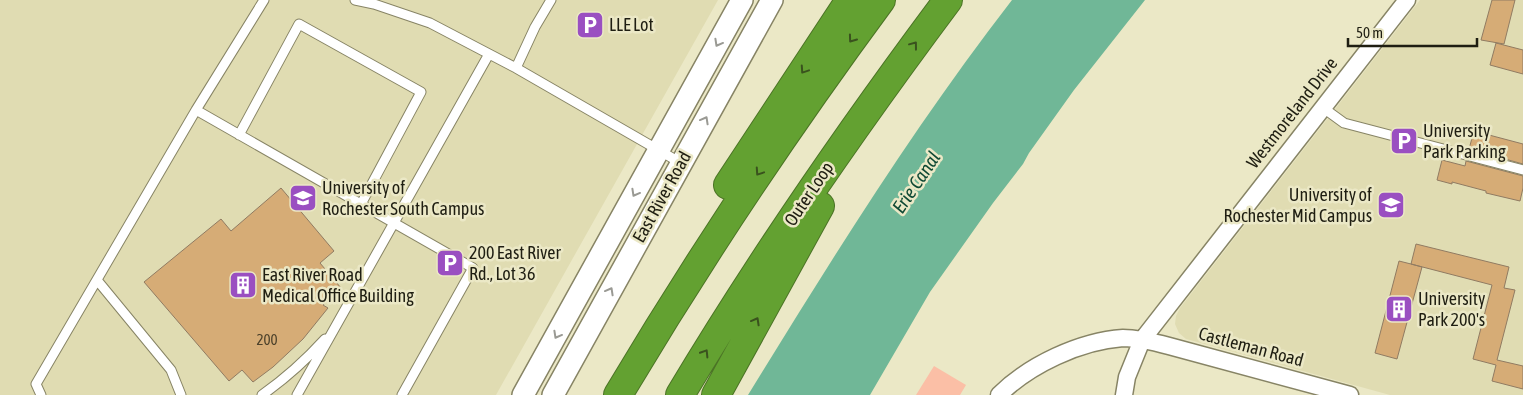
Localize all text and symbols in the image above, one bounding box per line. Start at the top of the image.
parking icon: LLE Lot [575,10,605,40]
place label: LLE Lot [609,14,654,35]
scale bar [1348,15,1477,47]
text: 50 m [1356,24,1383,41]
one-way arrow [849,33,858,43]
one-way arrow [715,37,725,46]
one-way arrow [909,42,917,51]
street label: Westmoreland Drive [1242,53,1341,172]
one-way arrow [800,65,810,74]
one-way arrow [699,116,709,125]
place label: University Park Parking [1423,120,1506,162]
parking icon: University Park Parking [1389,126,1419,156]
water label: Erie Canal [887,147,945,217]
street label: East River Road [628,148,695,246]
street label: Outer Loop [780,158,838,230]
one-way arrow [756,167,765,176]
place label: University of Rochester South Campus [322,177,484,219]
school or university icon: University of Rochester South Campus [288,183,318,213]
place label: University of Rochester Mid Campus [1223,184,1372,226]
one-way arrow [631,187,641,196]
school or university icon: University of Rochester Mid Campus [1376,190,1406,220]
place label: 200 East River Rd., Lot 36 [469,242,561,284]
parking icon: 200 East River Rd., Lot 36 [435,248,465,278]
place label: East River Road Medical Office Building [262,264,414,306]
building icon: East River Road Medical Office Building [228,270,258,300]
one-way arrow [604,287,614,296]
place label: University Park 200's [1418,288,1485,330]
building icon: University Park 200's [1384,294,1414,324]
one-way arrow [750,318,760,327]
street label: Castleman Road [1196,322,1306,371]
one-way arrow [553,330,563,339]
house number: 200 [256,331,278,348]
one-way arrow [699,350,709,359]

